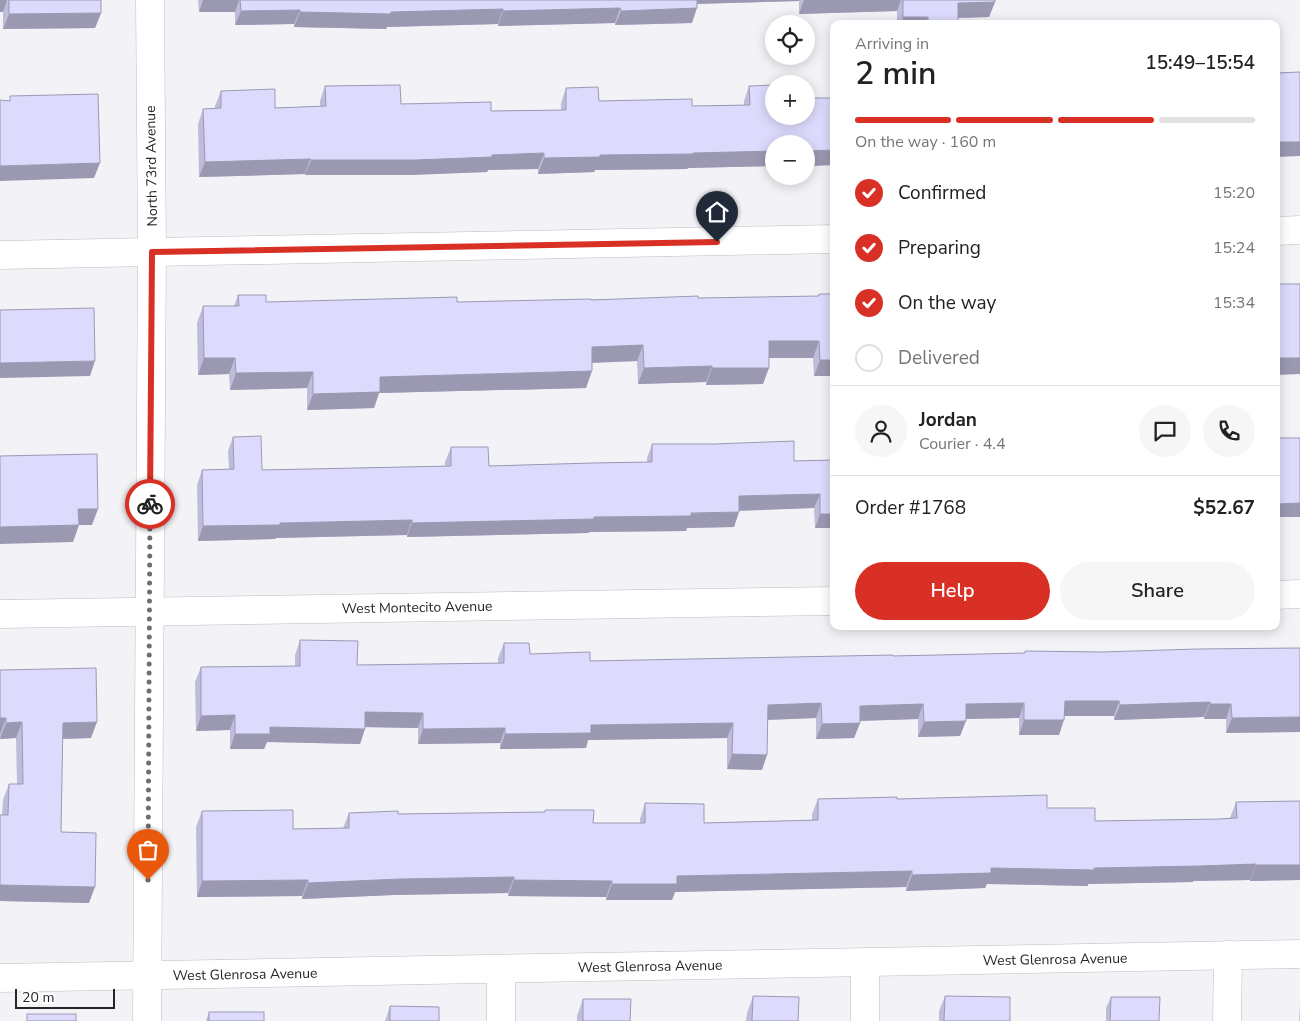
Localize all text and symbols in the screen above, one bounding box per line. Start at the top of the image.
map controls [765,15,815,185]
button: locate [765,15,815,65]
text: Arriving in [855,33,929,55]
text: 15:49–15:54 [1145,50,1255,76]
text: 2 min [855,52,937,95]
button: + [765,75,815,125]
street label: North 73rd Avenue [141,105,162,227]
text: On the way · 160 m [855,131,996,153]
button: − [765,135,815,185]
icon: check [855,179,883,207]
text: Confirmed [898,180,986,206]
text: 15:20 [1213,182,1255,204]
pin [696,191,738,242]
icon: home [703,198,731,226]
icon: check [855,234,883,262]
text: Preparing [898,235,981,261]
text: 15:24 [1213,237,1255,259]
icon: check [855,289,883,317]
text: On the way [898,290,996,316]
text: 15:34 [1213,292,1255,314]
text: Delivered [898,345,980,371]
button: person [855,405,907,457]
button: chat [1139,405,1191,457]
button: phone [1203,405,1255,457]
text: Jordan [919,407,977,433]
text: Courier · 4.4 [919,433,1005,455]
courier [125,479,175,529]
icon: bike [136,490,164,518]
text: Order #1768 [855,495,966,521]
text: $52.67 [1193,495,1255,521]
button: Help [855,562,1050,620]
button: Share [1060,562,1255,620]
street label: West Montecito Avenue [341,597,493,618]
pin [127,829,169,880]
icon: bag [134,836,162,864]
street label: West Glenrosa Avenue [982,949,1128,970]
street label: West Glenrosa Avenue [577,956,723,977]
street label: West Glenrosa Avenue [172,964,318,985]
scale bar [15,986,115,1009]
text: 20 m [22,988,54,1007]

